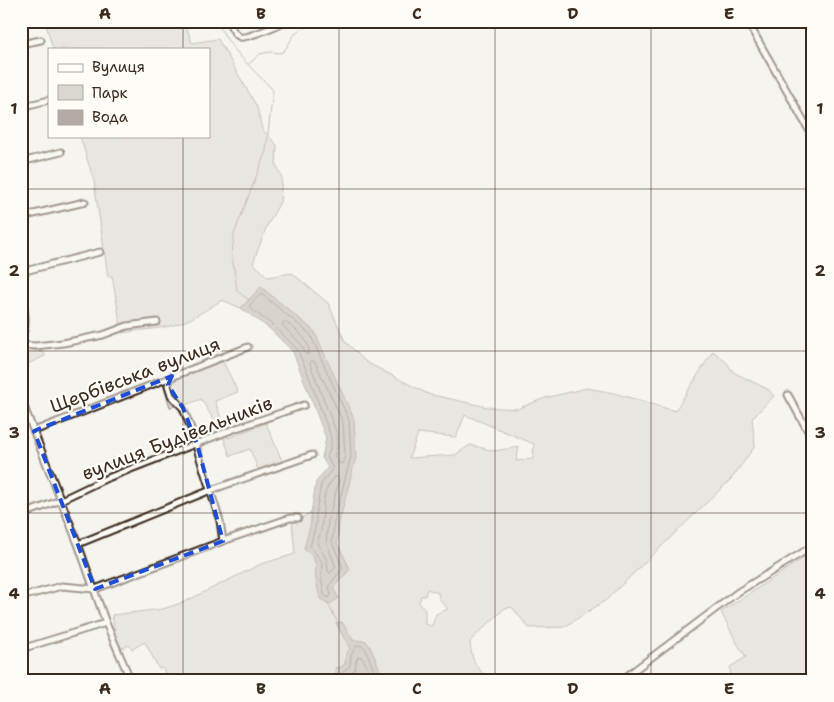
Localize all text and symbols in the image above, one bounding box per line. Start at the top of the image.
text: A [99,3,111,24]
text: B [256,3,266,24]
text: C [412,3,422,24]
text: D [567,3,579,24]
text: E [724,3,734,24]
legend [48,48,210,138]
text: Вулиця [92,57,145,77]
text: Парк [92,83,128,103]
text: 1 [10,98,18,119]
text: 1 [816,98,824,119]
text: Вода [92,107,129,127]
text: 2 [8,260,20,281]
text: 2 [814,260,826,281]
street label: Щербівська вулиця [46,331,224,419]
street label: вулиця Будівельників [78,390,276,486]
text: 3 [8,422,20,443]
text: 3 [814,422,826,443]
text: 4 [8,583,20,604]
text: 4 [814,583,826,604]
text: A [99,678,111,699]
text: B [256,678,266,699]
text: C [412,678,422,699]
text: D [567,678,579,699]
text: E [724,678,734,699]

